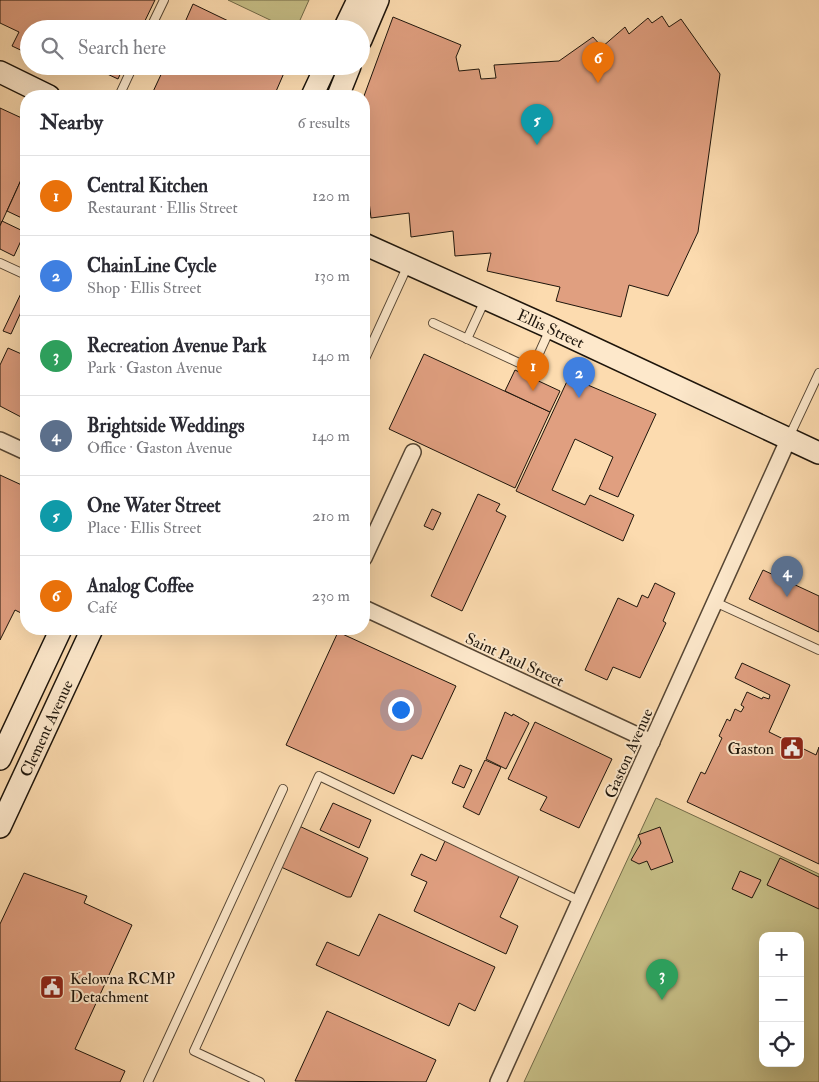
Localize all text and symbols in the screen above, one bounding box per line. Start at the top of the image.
search box [20,20,370,75]
icon: search [38,34,66,62]
text: Search here [78,36,166,60]
pin: 6 [582,42,614,83]
pin: 5 [521,104,553,145]
text: Nearby [40,109,103,136]
text: 6 results [298,113,350,133]
text: Central Kitchen [87,174,208,198]
text: 1 [53,186,59,206]
text: 120 m [312,186,350,206]
text: Restaurant · Ellis Street [87,198,238,218]
text: ChainLine Cycle [87,254,216,278]
text: 2 [52,266,60,286]
text: 130 m [314,266,350,286]
text: Shop · Ellis Street [87,278,201,298]
street label: Ellis Street [514,305,587,353]
text: Recreation Avenue Park [87,334,267,358]
text: 3 [53,346,59,366]
text: 140 m [312,346,350,366]
pin: 1 [517,350,549,391]
pin: 2 [563,357,595,398]
text: Park · Gaston Avenue [87,358,222,378]
text: Brightside Weddings [87,414,245,438]
text: 4 [52,426,60,446]
text: 140 m [312,426,350,446]
text: Office · Gaston Avenue [87,438,232,458]
text: One Water Street [87,494,221,518]
text: 5 [52,506,60,526]
text: 210 m [312,506,350,526]
text: Place · Ellis Street [87,518,201,538]
pin: 4 [771,556,803,597]
text: Analog Coffee [87,574,194,598]
text: 6 [52,586,60,606]
text: 230 m [312,586,350,606]
text: Café [87,598,117,618]
street label: Saint Paul Street [462,628,567,691]
street label: Clement Avenue [16,677,78,780]
your location [388,697,414,723]
street label: Gaston Avenue [600,705,658,801]
public building icon: Gaston [779,735,805,761]
place label: Gaston [727,739,774,759]
map controls [759,932,804,1067]
button: + [759,932,804,977]
pin: 3 [646,959,678,1000]
place label: Kelowna RCMP Detachment [70,969,175,1007]
public building icon: Kelowna RCMP Detachment [39,974,65,1000]
button: − [759,977,804,1022]
button: locate [759,1022,804,1067]

